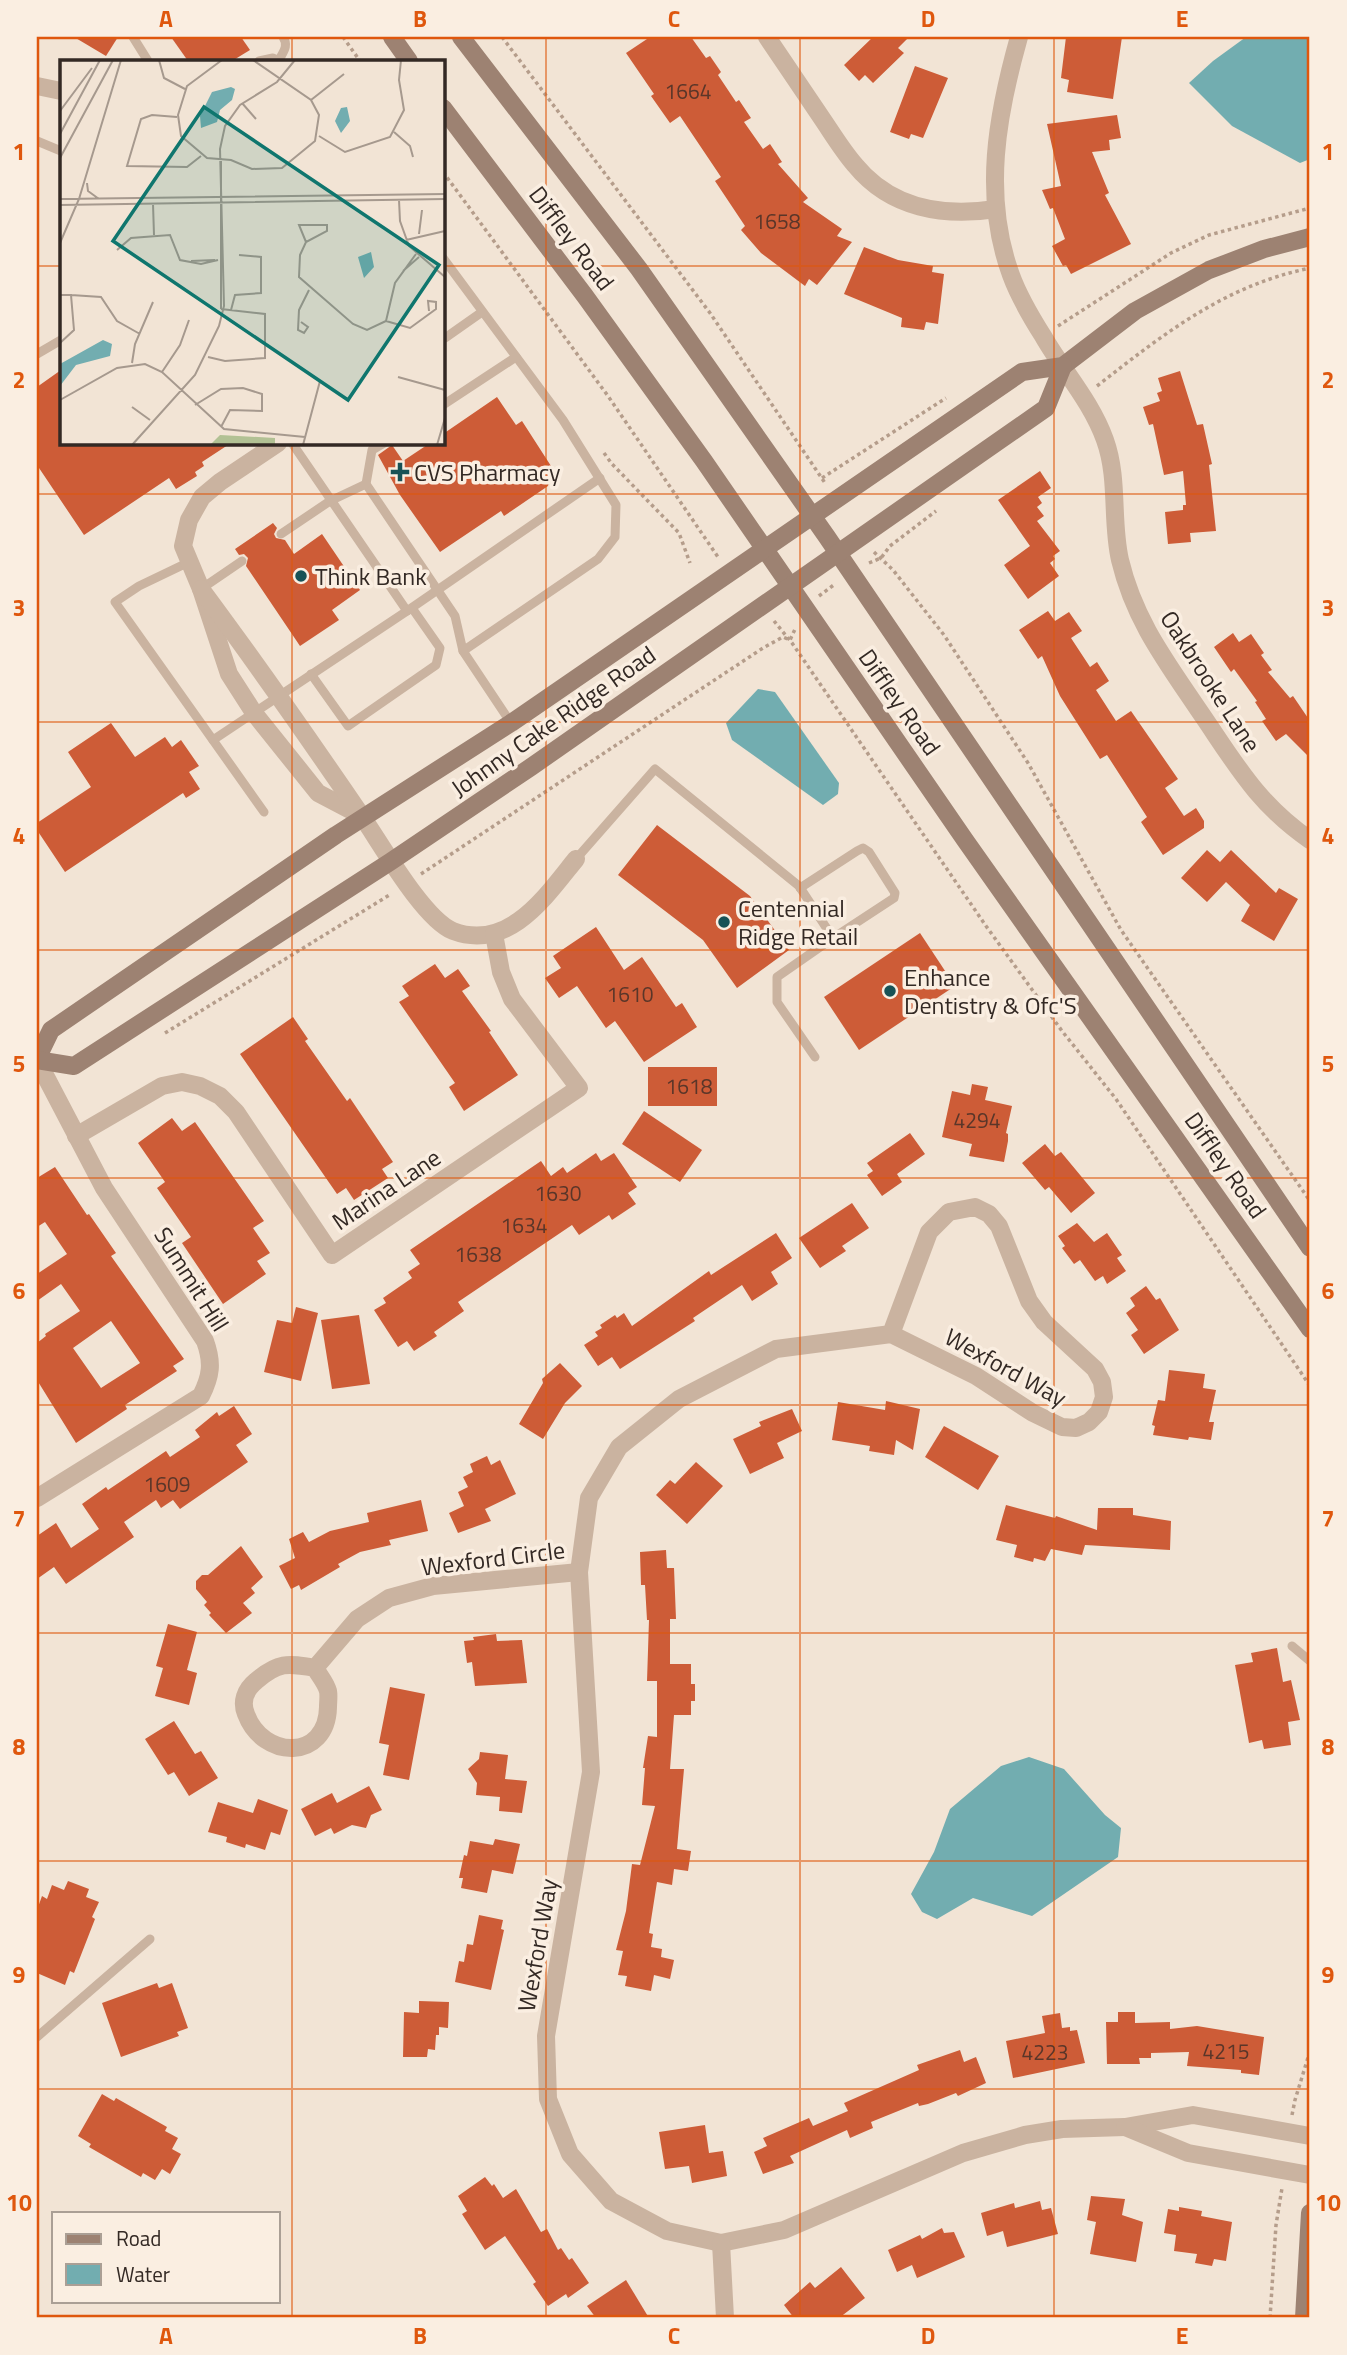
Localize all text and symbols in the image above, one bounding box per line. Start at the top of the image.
text: A [159,1,173,36]
text: B [413,1,427,36]
text: C [668,1,680,36]
text: D [921,1,935,36]
text: E [1176,1,1188,36]
inset map [60,60,444,444]
house number: 1664 [664,75,712,107]
text: 1 [13,134,25,169]
text: 1 [1322,134,1334,169]
street label: Diffley Road [521,178,623,298]
house number: 1658 [753,205,801,237]
text: 2 [13,362,25,397]
text: 2 [1322,362,1334,397]
place label: CVS Pharmacy [414,454,561,490]
marker: CVS Pharmacy [392,464,408,480]
place label: Think Bank [315,558,427,594]
marker: Think Bank [293,568,309,584]
text: 3 [13,590,25,625]
text: 3 [1322,590,1334,625]
street label: Oakbrooke Lane [1152,603,1270,759]
street label: Johnny Cake Ridge Road [443,637,663,805]
street label: Diffley Road [850,641,950,763]
text: 4 [13,818,25,853]
text: 4 [1322,818,1334,853]
place label: Centennial Ridge Retail [738,890,858,954]
marker: Centennial Ridge Retail [716,914,732,930]
place label: Enhance Dentistry & Ofc'S [904,959,1077,1023]
house number: 1610 [606,978,654,1010]
marker: Enhance Dentistry & Ofc'S [882,983,898,999]
text: 5 [13,1046,25,1081]
text: 5 [1322,1046,1334,1081]
house number: 1618 [665,1070,713,1102]
house number: 4294 [953,1104,1001,1136]
street label: Diffley Road [1176,1104,1276,1226]
street label: Marina Lane [324,1139,448,1239]
house number: 1630 [534,1177,582,1209]
house number: 1634 [500,1209,548,1241]
street label: Summit Hill [146,1220,238,1338]
house number: 1638 [454,1238,502,1270]
text: 6 [13,1273,26,1308]
text: 6 [1322,1273,1335,1308]
street label: Wexford Way [938,1319,1074,1416]
house number: 1609 [143,1468,191,1500]
text: 7 [13,1501,25,1536]
text: 7 [1322,1501,1334,1536]
street label: Wexford Circle [419,1531,567,1585]
text: 8 [13,1729,26,1764]
text: 8 [1322,1729,1335,1764]
street label: Wexford Way [508,1875,566,2014]
text: 9 [13,1957,26,1992]
text: 9 [1322,1957,1335,1992]
house number: 4215 [1202,2035,1250,2067]
house number: 4223 [1021,2036,1069,2068]
text: 10 [6,2185,32,2220]
text: 10 [1315,2185,1341,2220]
legend [52,2212,280,2302]
text: Road [116,2222,161,2254]
text: Water [116,2258,170,2290]
text: A [159,2318,173,2353]
text: B [413,2318,427,2353]
text: C [668,2318,680,2353]
text: D [921,2318,935,2353]
text: E [1176,2318,1188,2353]

